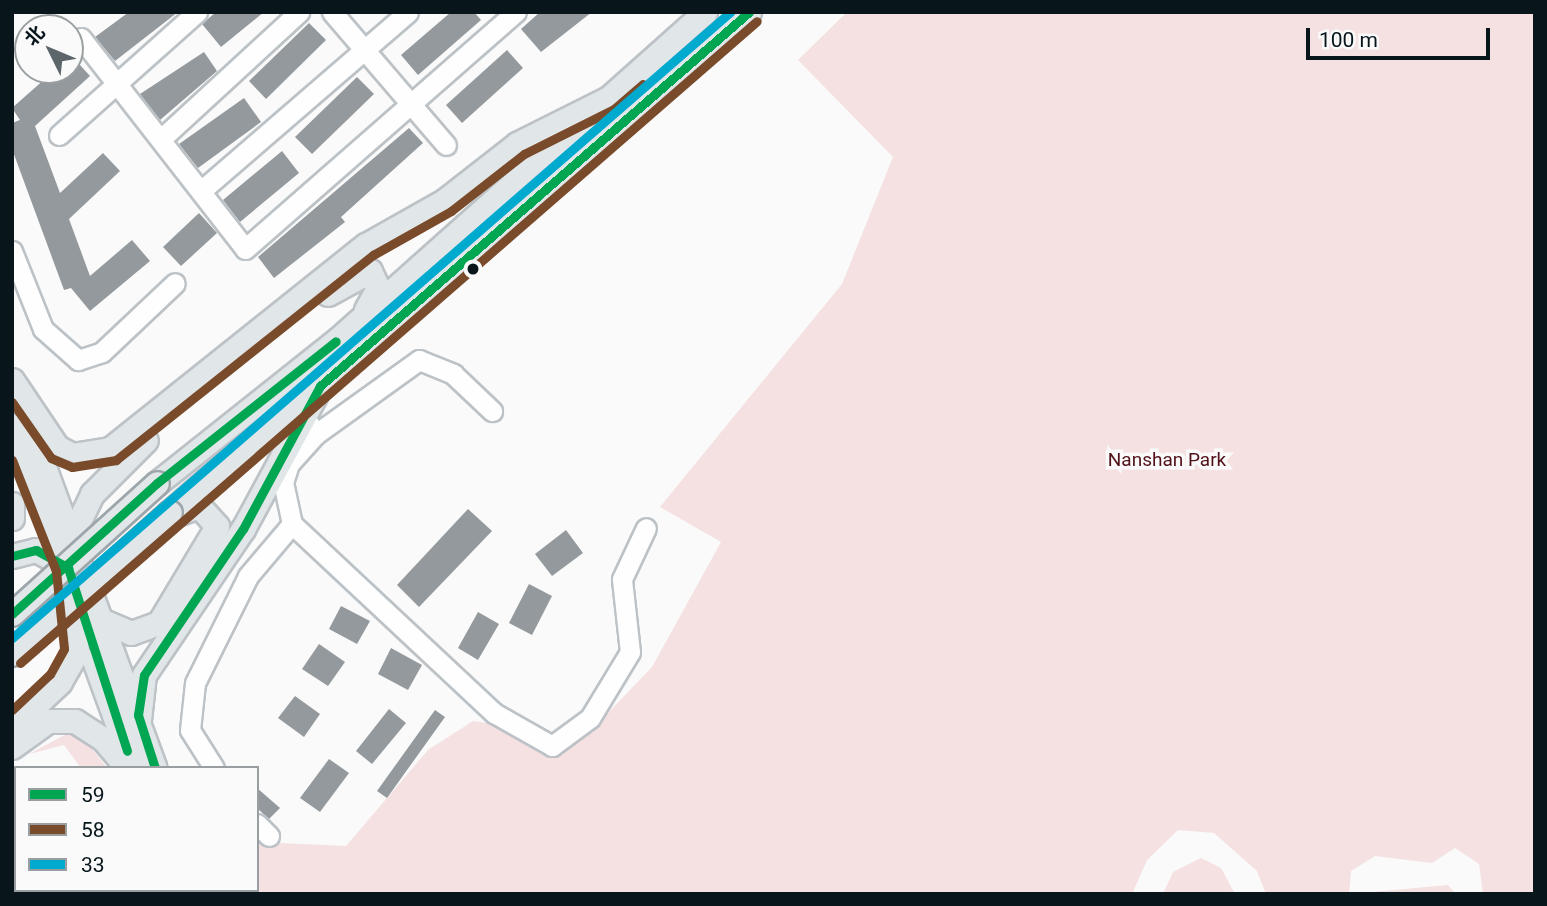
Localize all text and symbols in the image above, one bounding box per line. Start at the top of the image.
north arrow [14,14,84,84]
scale bar [1309,14,1493,58]
text: 北 [20,21,50,51]
text: 100 m [1319,28,1378,52]
unlabelled marker [466,262,480,276]
park label: Nanshan Park [1108,449,1226,471]
legend [14,766,259,892]
text: 59 [81,783,105,807]
text: 58 [81,818,105,842]
text: 33 [81,853,105,877]

